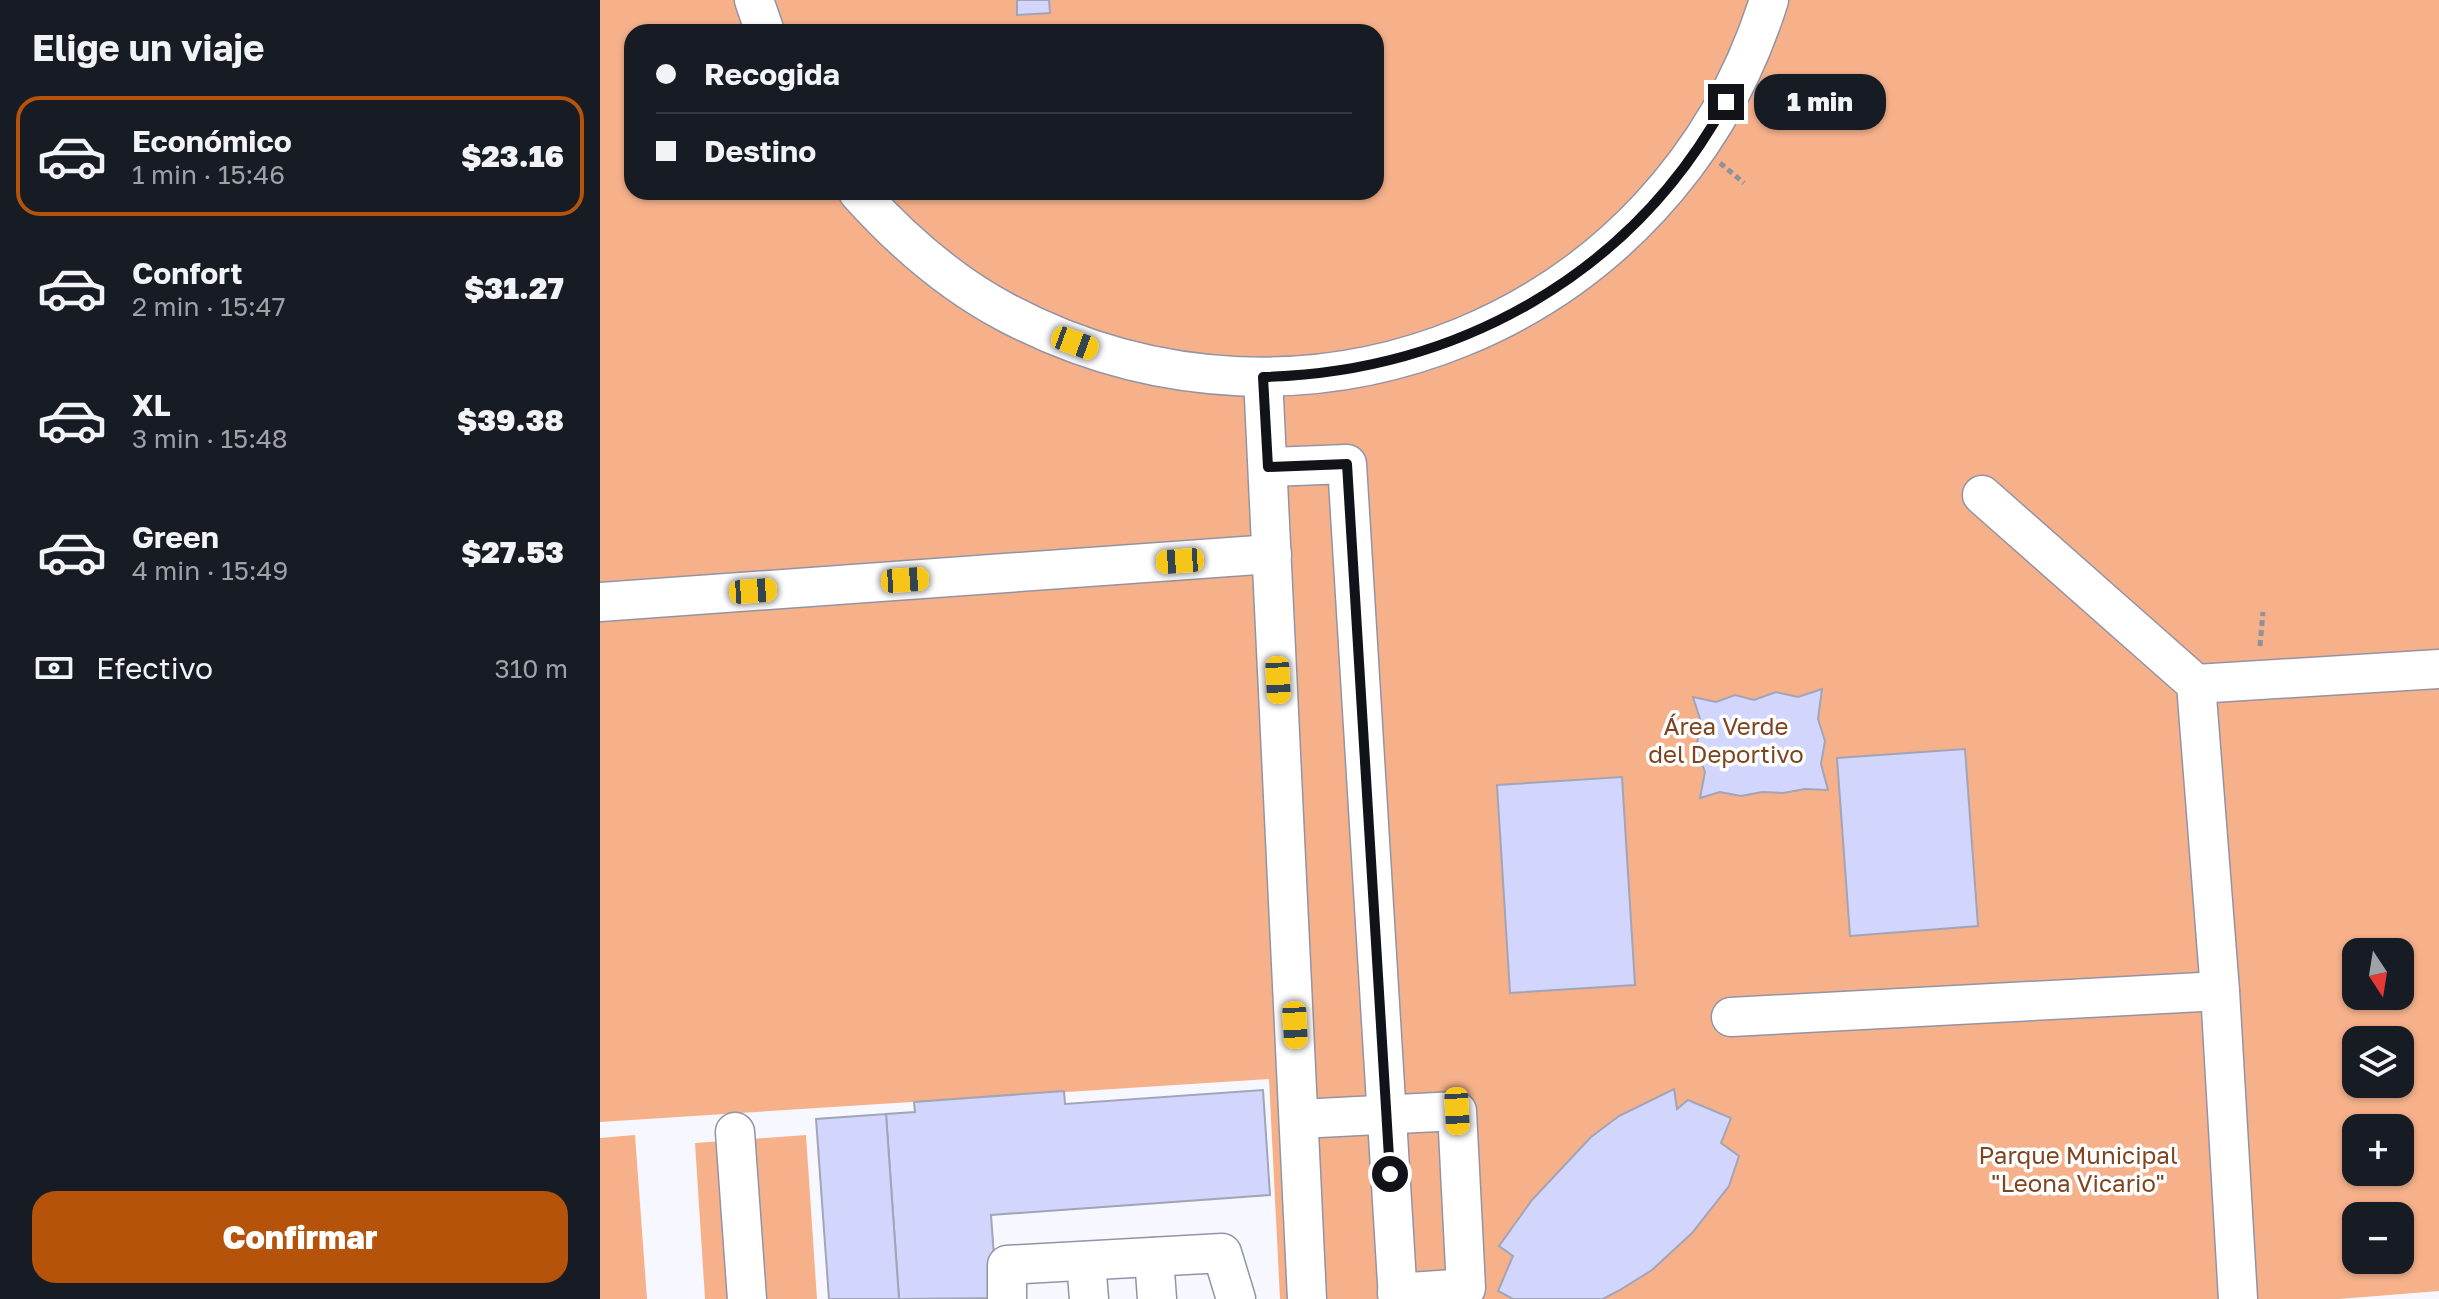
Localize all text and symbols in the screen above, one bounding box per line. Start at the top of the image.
text: Elige un viaje [32,26,264,69]
text: Recogida [704,56,840,92]
callout: 1 min [1754,74,1886,130]
route end [1708,84,1744,120]
text: 1 min [1787,86,1853,117]
icon: car [36,120,108,192]
text: Económico [132,123,292,159]
text: Destino [704,133,816,169]
text: $23.16 [461,138,564,174]
text: 1 min · 15:46 [132,159,285,190]
icon: car [36,252,108,324]
text: Confort [132,255,243,291]
text: $31.27 [464,270,564,306]
text: 2 min · 15:47 [132,291,285,322]
car [1048,324,1102,362]
icon: car [36,384,108,456]
text: XL [132,387,171,423]
text: $39.38 [457,402,564,438]
text: 3 min · 15:48 [132,423,288,454]
icon: car [36,516,108,588]
text: Green [132,519,219,555]
text: $27.53 [461,534,564,570]
car [1155,547,1205,575]
text: 4 min · 15:49 [132,555,288,586]
car [880,566,930,594]
car [728,577,778,605]
icon: cash [32,646,76,690]
text: Efectivo [96,650,213,686]
text: 310 m [495,653,568,684]
car [1265,655,1291,705]
park label: Área Verde del Deportivo [1648,711,1804,768]
north arrow [2342,938,2414,1010]
map controls [2342,938,2414,1274]
car [1282,1000,1308,1050]
button: layers [2342,1026,2414,1098]
car [1444,1086,1470,1136]
button: + [2342,1114,2414,1186]
park label: Parque Municipal "Leona Vicario" [1978,1140,2178,1197]
route start [1372,1156,1408,1192]
button: Confirmar [32,1191,568,1283]
button: − [2342,1202,2414,1274]

